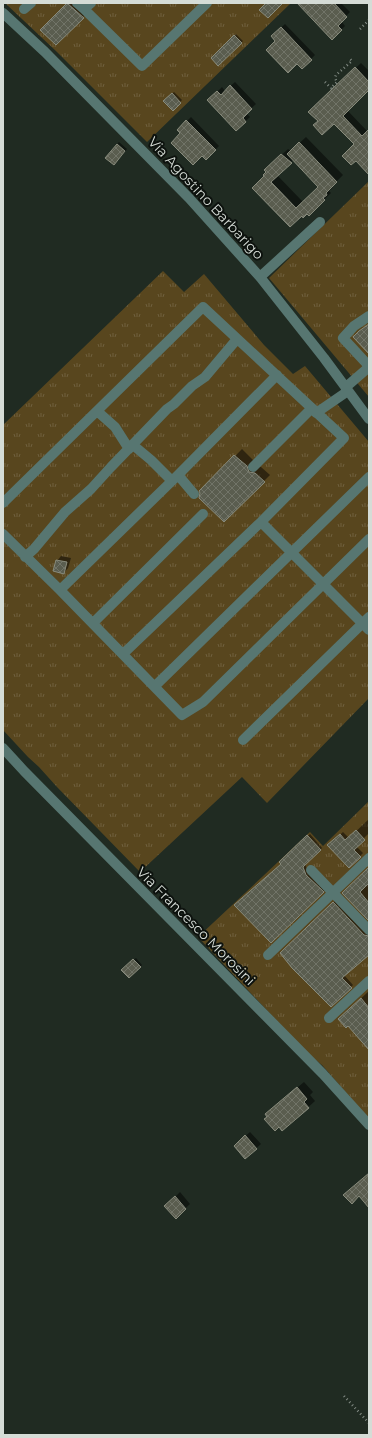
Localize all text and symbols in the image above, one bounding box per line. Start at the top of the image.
street label: Via Agostino Barbarigo [144,133,268,263]
street label: Via Francesco Morosini [133,863,259,989]

